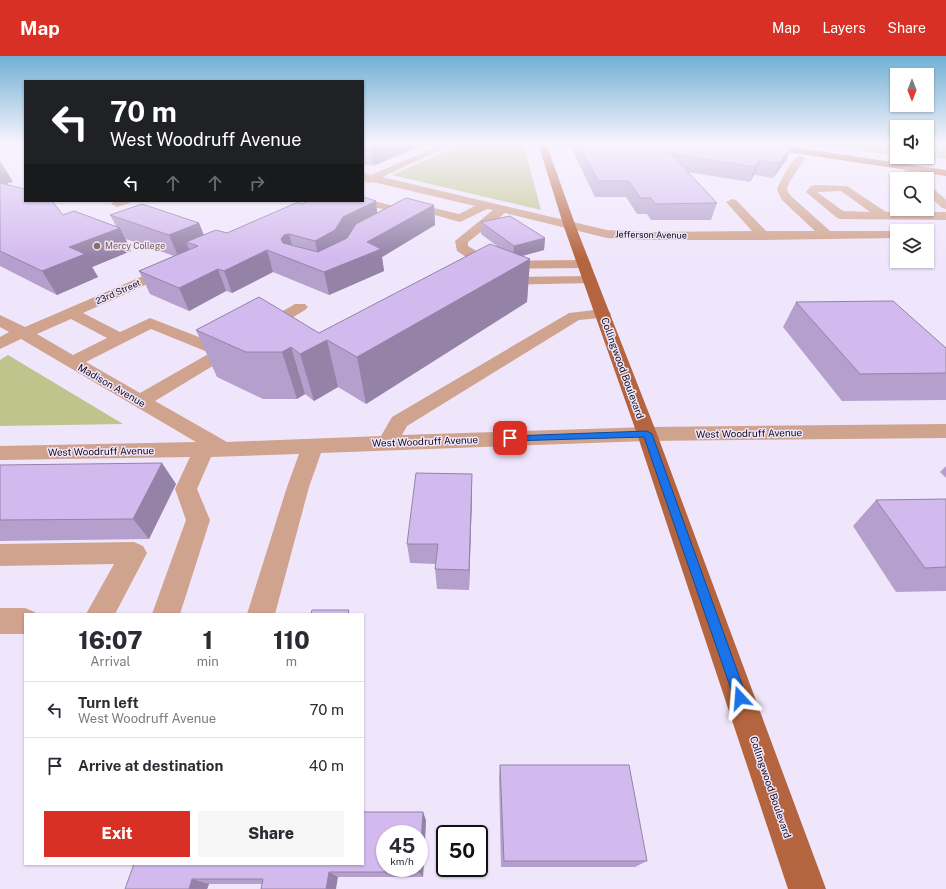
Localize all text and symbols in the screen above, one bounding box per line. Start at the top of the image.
text: Map [20,17,60,39]
text: Map [772,20,800,36]
text: Layers [822,20,866,36]
text: Share [888,20,926,36]
north arrow [890,68,934,112]
map controls [890,68,934,268]
text: 70 m [110,95,177,128]
icon: left [44,96,96,148]
button: sound [890,120,934,164]
text: West Woodruff Avenue [110,129,301,150]
icon: left [120,172,142,194]
icon: ahead [162,172,184,194]
icon: ahead [204,172,226,194]
icon: right [246,172,268,194]
button: search [890,172,934,216]
button: layers [890,224,934,268]
street label: Jefferson Avenue [615,228,687,241]
place label: Mercy College [105,240,165,251]
marker: Mercy College [92,241,102,251]
street label: 23rd Street [93,276,143,306]
street label: Collingwood Boulevard [599,316,647,420]
street label: Madison Avenue [76,361,148,409]
pin [493,421,527,455]
street label: West Woodruff Avenue [696,426,803,440]
icon: arrive [499,427,521,449]
street label: West Woodruff Avenue [372,433,479,449]
street label: West Woodruff Avenue [48,444,155,458]
text: 16:07 [78,626,143,654]
text: 1 [203,626,213,654]
text: 110 [273,626,310,654]
text: Arrival [90,654,130,669]
text: min [197,654,219,669]
text: m [286,654,297,669]
position arrow [719,677,761,719]
text: Turn left [78,694,139,711]
icon: left [44,699,66,721]
text: 70 m [309,701,344,718]
text: West Woodruff Avenue [78,711,216,726]
street label: Collingwood Boulevard [748,734,794,840]
icon: arrive [44,755,66,777]
text: Arrive at destination [78,757,223,774]
text: 40 m [309,757,344,774]
button: Exit [44,811,190,857]
button: Share [198,811,344,857]
speed limit sign: 50 [436,825,488,877]
text: 45 [389,834,415,858]
text: km/h [390,855,414,867]

